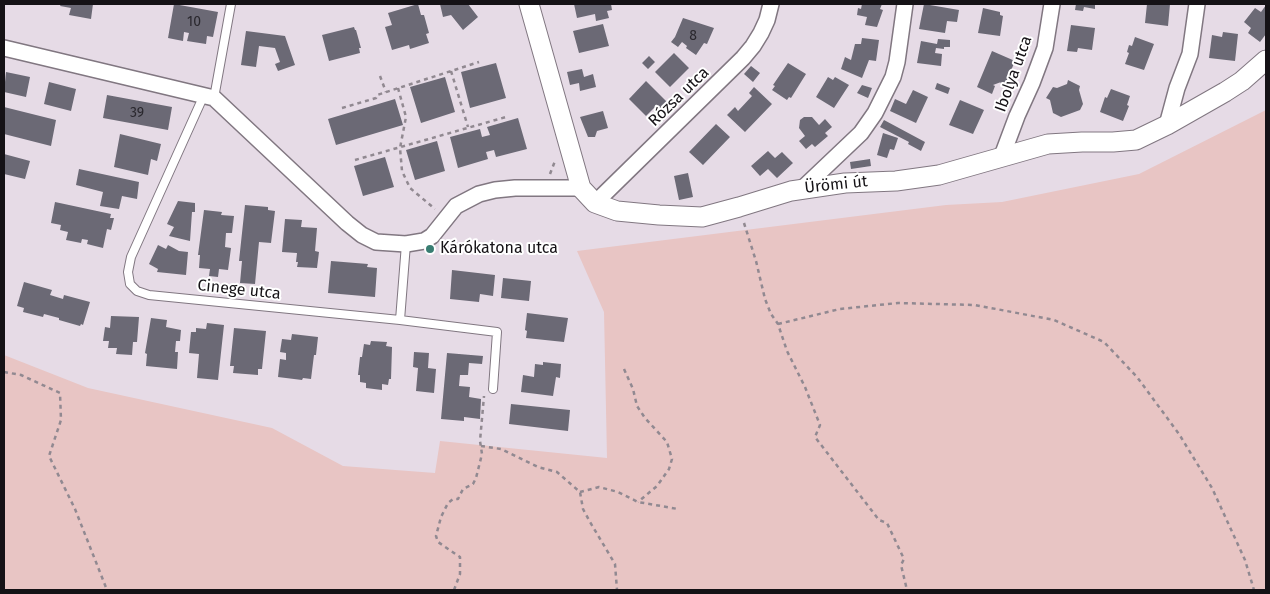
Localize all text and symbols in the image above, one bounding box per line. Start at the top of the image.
house number: 10 [187,14,201,30]
house number: 8 [689,28,697,44]
street label: Ibolya utca [991,33,1037,115]
street label: Rózsa utca [645,63,713,131]
house number: 39 [130,105,144,121]
street label: Ürömi út [804,172,868,198]
place label: Kárókatona utca [440,239,558,259]
marker: Kárókatona utca [424,243,436,255]
street label: Cinege utca [196,276,282,304]

